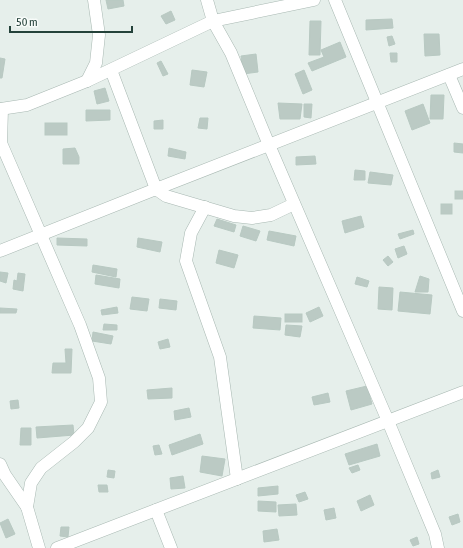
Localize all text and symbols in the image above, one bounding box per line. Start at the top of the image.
scale bar [10,8,132,34]
text: 50 m [16,15,38,29]

